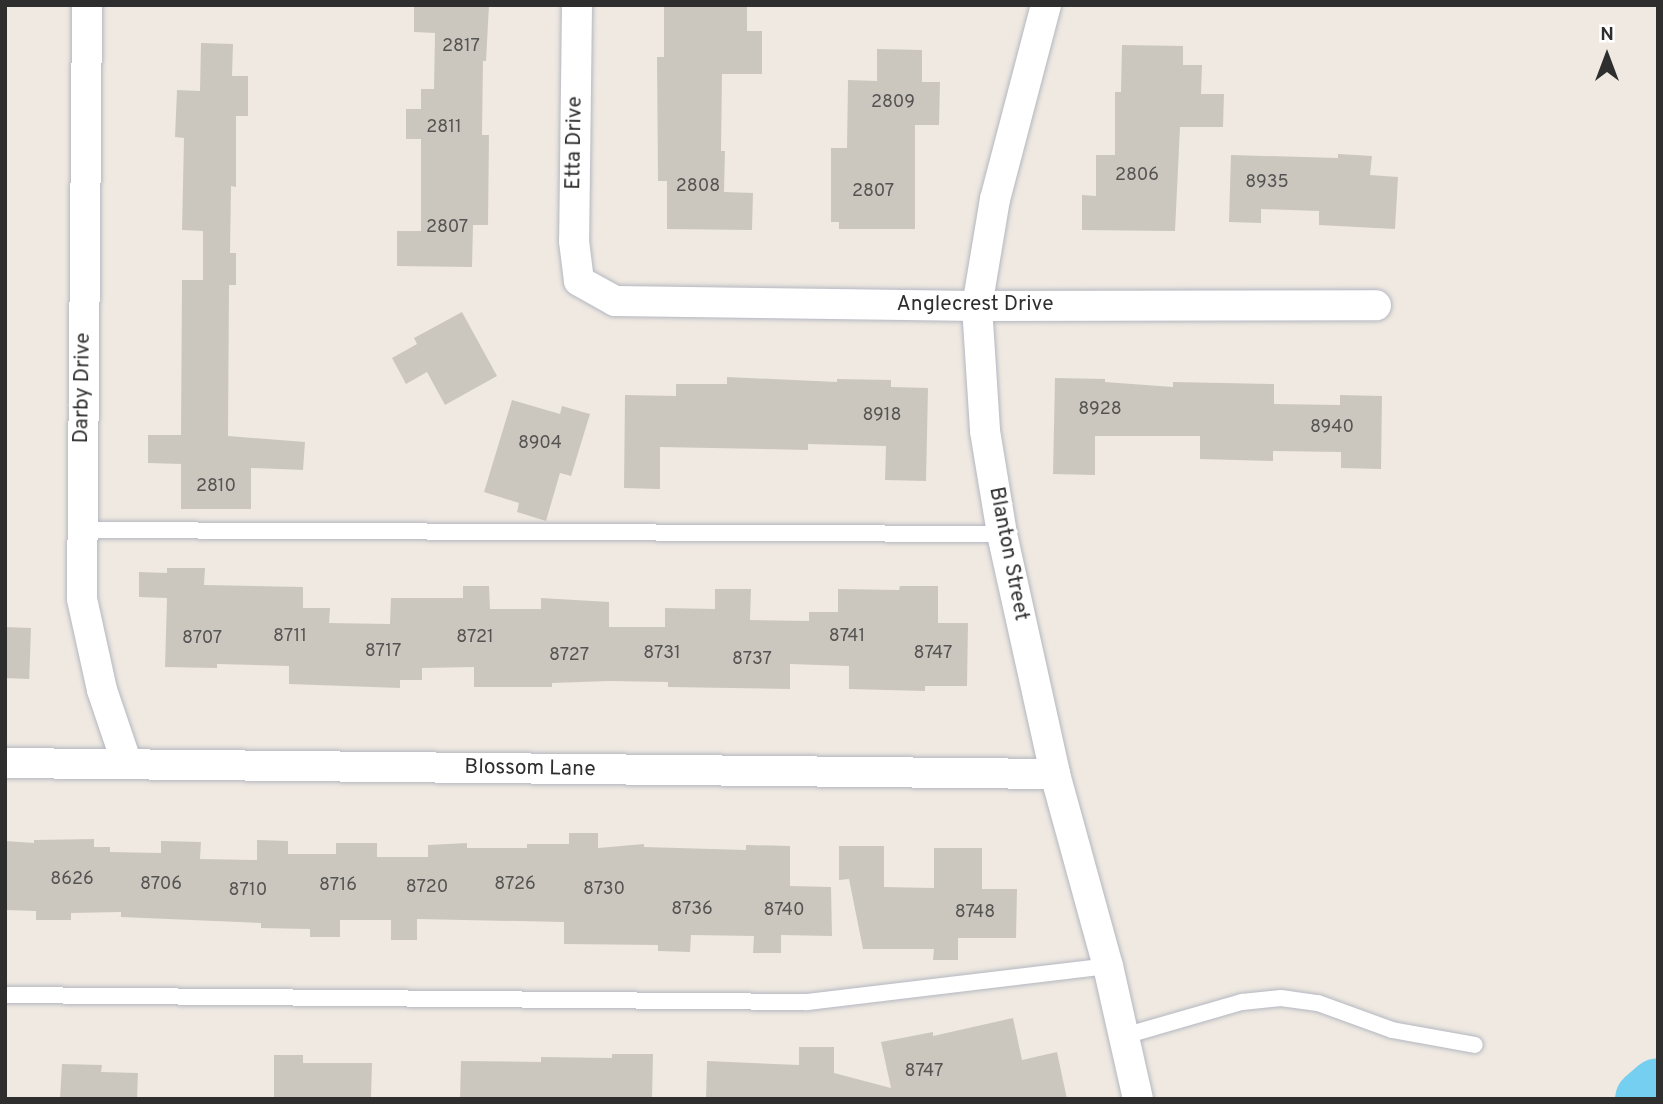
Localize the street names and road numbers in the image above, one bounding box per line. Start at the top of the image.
street label: Etta Drive [562,96,588,190]
street label: Anglecrest Drive [897,292,1053,318]
street label: Darby Drive [69,332,97,444]
street label: Blanton Street [983,485,1033,623]
street label: Blossom Lane [464,755,596,783]

